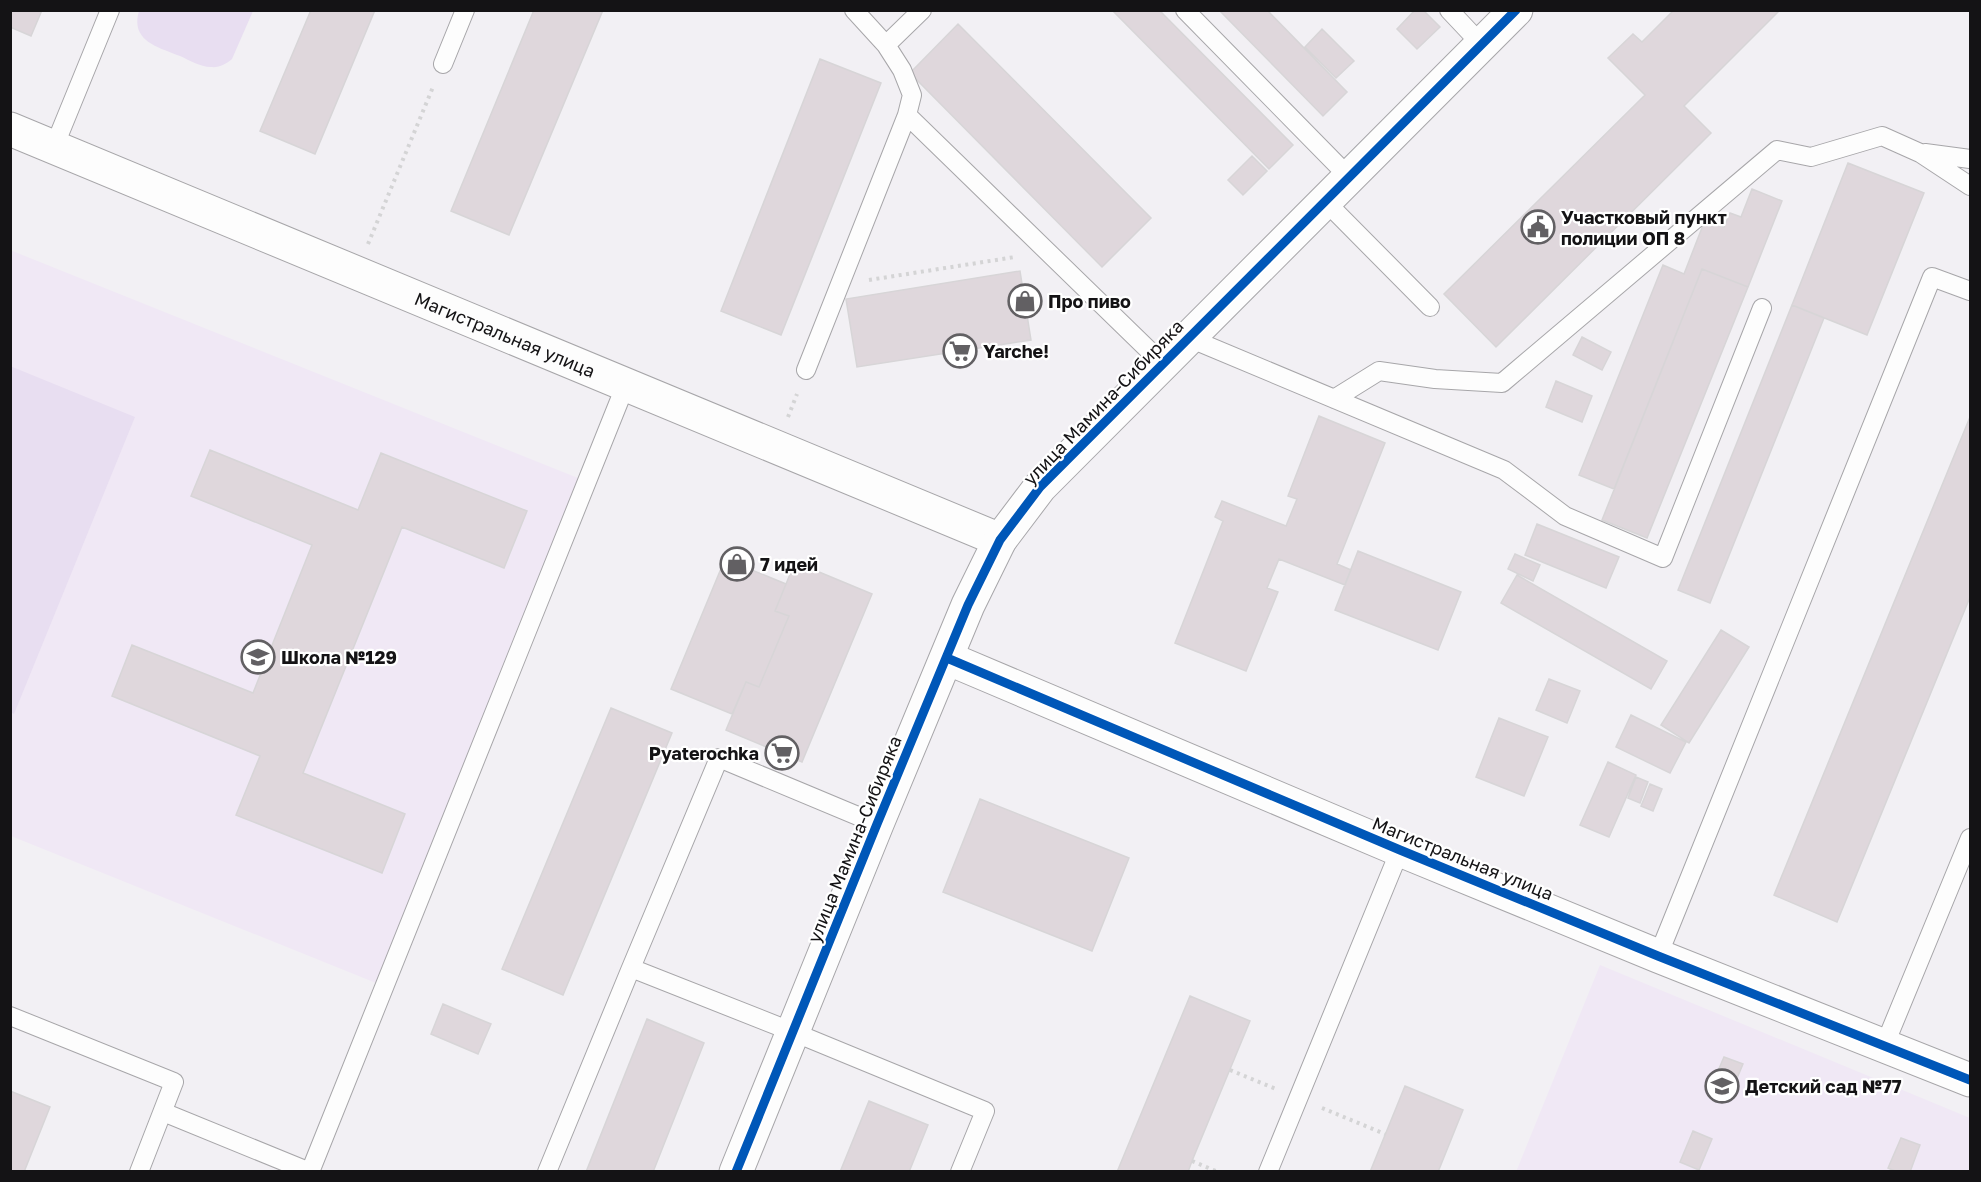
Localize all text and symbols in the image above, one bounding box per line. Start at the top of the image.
place label: Участковый пункт полиции ОП 8 [1561,206,1727,249]
public building icon: Участковый пункт полиции ОП 8 [1520,209,1556,245]
shop icon: Про пиво [1007,283,1043,319]
street label: Магистральная улица [411,287,599,382]
place label: Про пиво [1048,290,1131,312]
street label: улица Мамина-Сибиряка [1018,315,1188,489]
supermarket icon: Yarche! [942,333,978,369]
place label: Yarche! [983,340,1049,362]
shop icon: 7 идей [719,546,755,582]
place label: 7 идей [760,553,818,575]
school or university icon: Школа №129 [240,639,276,675]
place label: Школа №129 [281,646,397,668]
street label: улица Мамина-Сибиряка [802,732,906,946]
supermarket icon: Pyaterochka [764,735,800,771]
place label: Pyaterochka [649,742,759,764]
street label: Магистральная улица [1369,812,1557,904]
school or university icon: Детский сад №77 [1704,1068,1740,1104]
place label: Детский сад №77 [1745,1075,1902,1097]

